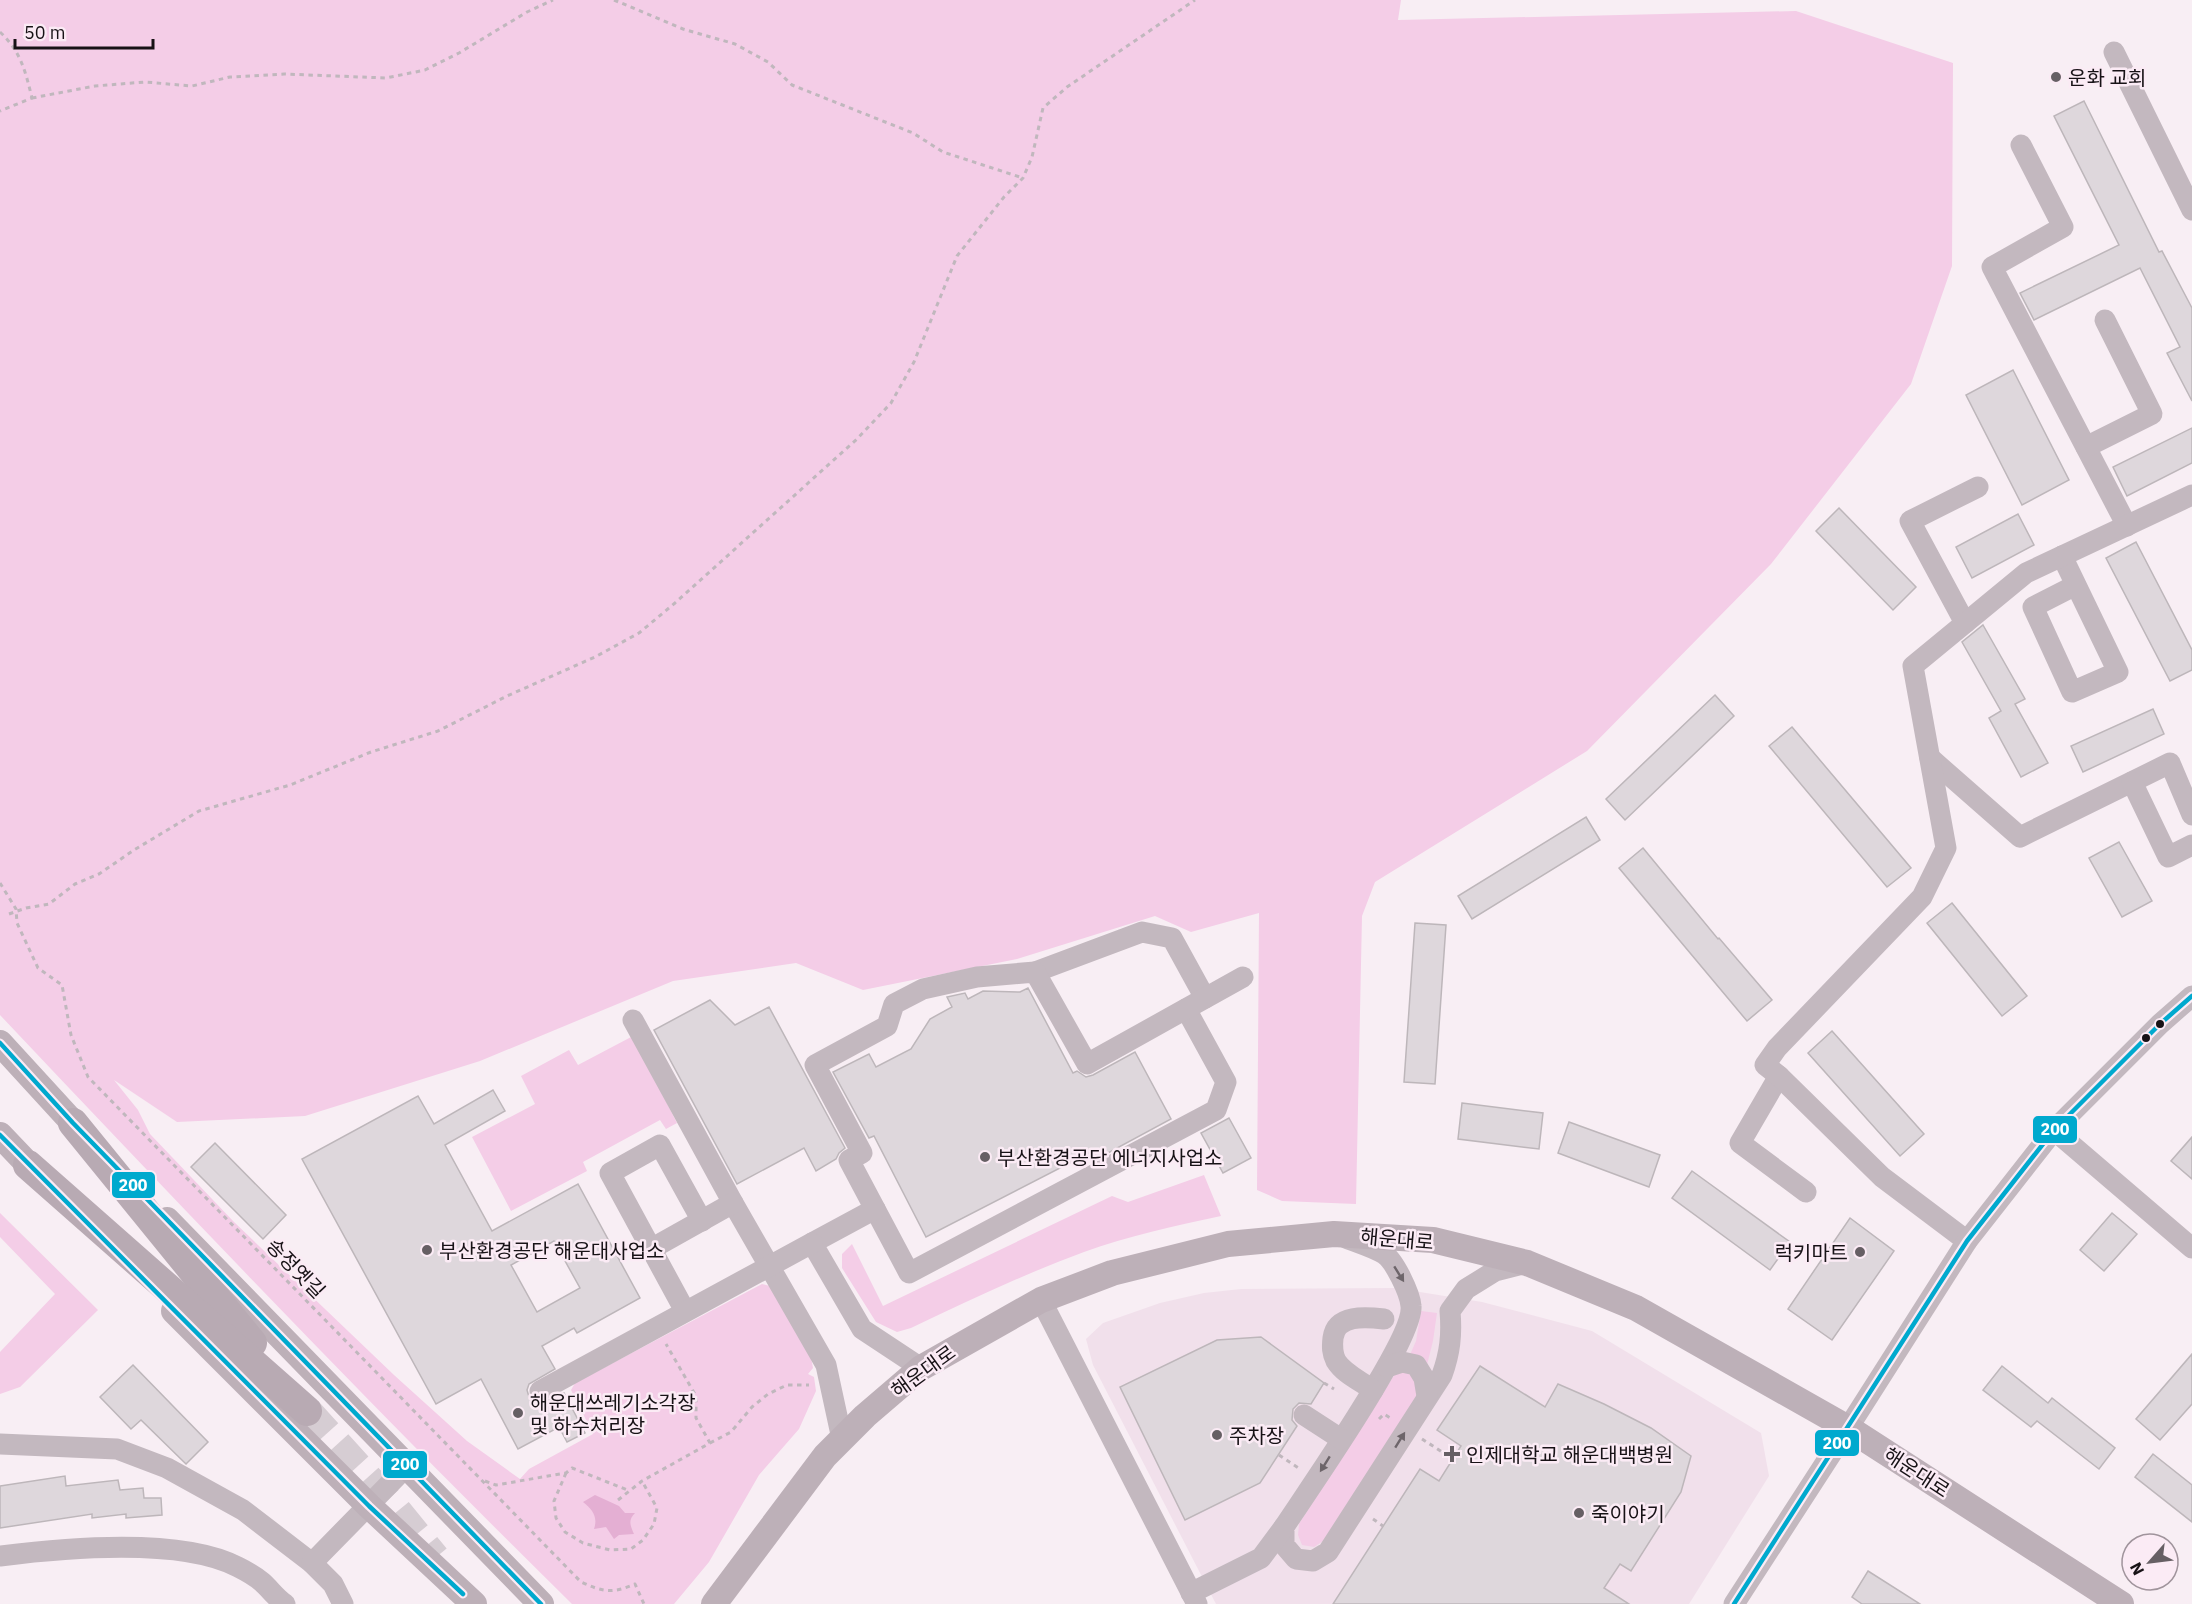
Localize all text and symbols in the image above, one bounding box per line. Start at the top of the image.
scale bar [15,12,153,50]
text: 50 m [24,21,66,44]
place label: 운화 교회 [2068,64,2146,91]
marker: 운화 교회 [2049,70,2063,84]
unlabelled marker [2154,1018,2166,1030]
unlabelled marker [2140,1032,2152,1044]
line badge: 200 [2032,1115,2078,1144]
text: 200 [2041,1119,2070,1139]
place label: 부산환경공단 에너지사업소 [997,1144,1223,1171]
marker: 부산환경공단 에너지사업소 [978,1150,992,1164]
line badge: 200 [111,1171,156,1199]
text: 200 [119,1175,148,1195]
street label: 해운대로 [1359,1222,1435,1256]
street label: 송정옛길 [261,1232,331,1304]
place label: 부산환경공단 해운대사업소 [439,1237,665,1264]
place label: 럭키마트 [1774,1239,1848,1266]
marker: 부산환경공단 해운대사업소 [420,1243,434,1257]
marker: 럭키마트 [1853,1245,1867,1259]
one-way arrow [1393,1266,1404,1282]
street label: 해운대로 [885,1338,961,1404]
place label: 해운대쓰레기소각장 및 하수처리장 [530,1389,696,1439]
marker: 해운대쓰레기소각장 및 하수처리장 [511,1406,525,1420]
place label: 주차장 [1229,1422,1284,1449]
marker: 주차장 [1210,1428,1224,1442]
line badge: 200 [1814,1429,1860,1457]
one-way arrow [1394,1432,1405,1448]
text: 200 [1823,1433,1852,1453]
place label: 인제대학교 해운대백병원 [1466,1441,1673,1468]
street label: 해운대로 [1879,1441,1955,1503]
marker: 인제대학교 해운대백병원 [1443,1445,1461,1463]
line badge: 200 [382,1450,428,1479]
text: 200 [391,1454,420,1474]
one-way arrow [1320,1456,1331,1472]
place label: 죽이야기 [1591,1500,1665,1527]
marker: 죽이야기 [1572,1506,1586,1520]
north arrow [2120,1532,2180,1592]
text: N [2125,1559,2148,1579]

